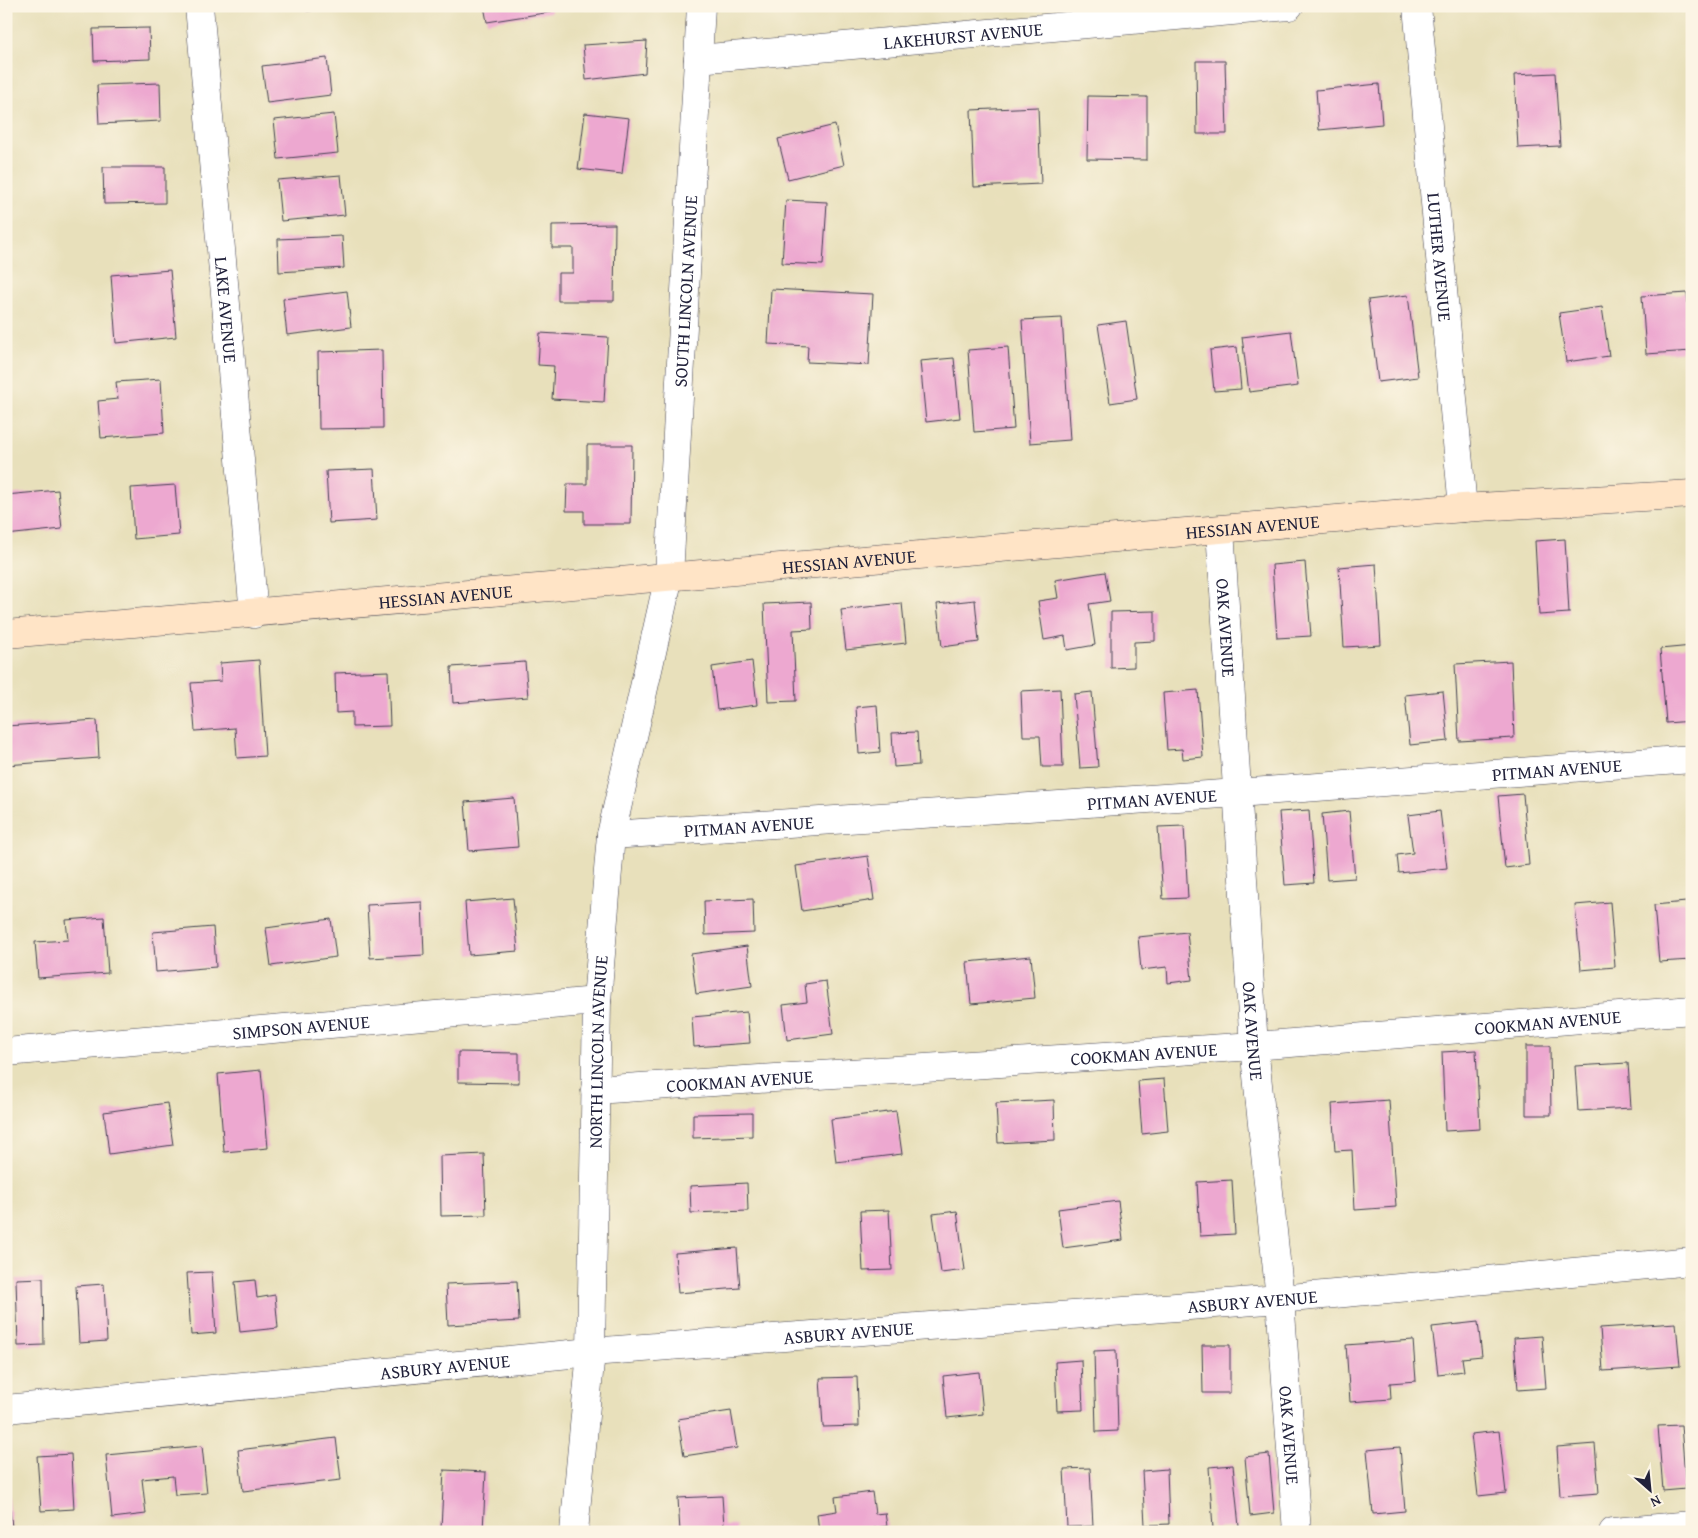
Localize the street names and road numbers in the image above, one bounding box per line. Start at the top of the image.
street label: LAKEHURST AVENUE [882,15,1044,56]
street label: LUTHER AVENUE [1421,191,1459,323]
street label: SOUTH LINCOLN AVENUE [666,195,704,388]
street label: LAKE AVENUE [208,255,245,364]
street label: HESSIAN AVENUE [1184,507,1320,545]
street label: HESSIAN AVENUE [781,542,917,580]
street label: HESSIAN AVENUE [377,577,513,615]
street label: OAK AVENUE [1210,577,1243,678]
street label: PITMAN AVENUE [1491,751,1622,787]
street label: PITMAN AVENUE [1086,781,1218,817]
street label: PITMAN AVENUE [683,808,814,844]
street label: NORTH LINCOLN AVENUE [581,954,614,1149]
street label: OAK AVENUE [1236,981,1271,1082]
street label: COOKMAN AVENUE [1473,1002,1622,1041]
street label: SIMPSON AVENUE [231,1007,371,1046]
street label: COOKMAN AVENUE [1070,1035,1218,1072]
street label: COOKMAN AVENUE [665,1062,814,1099]
street label: ASBURY AVENUE [1186,1282,1318,1320]
street label: ASBURY AVENUE [783,1314,914,1351]
street label: ASBURY AVENUE [379,1346,511,1386]
street label: OAK AVENUE [1273,1385,1307,1486]

